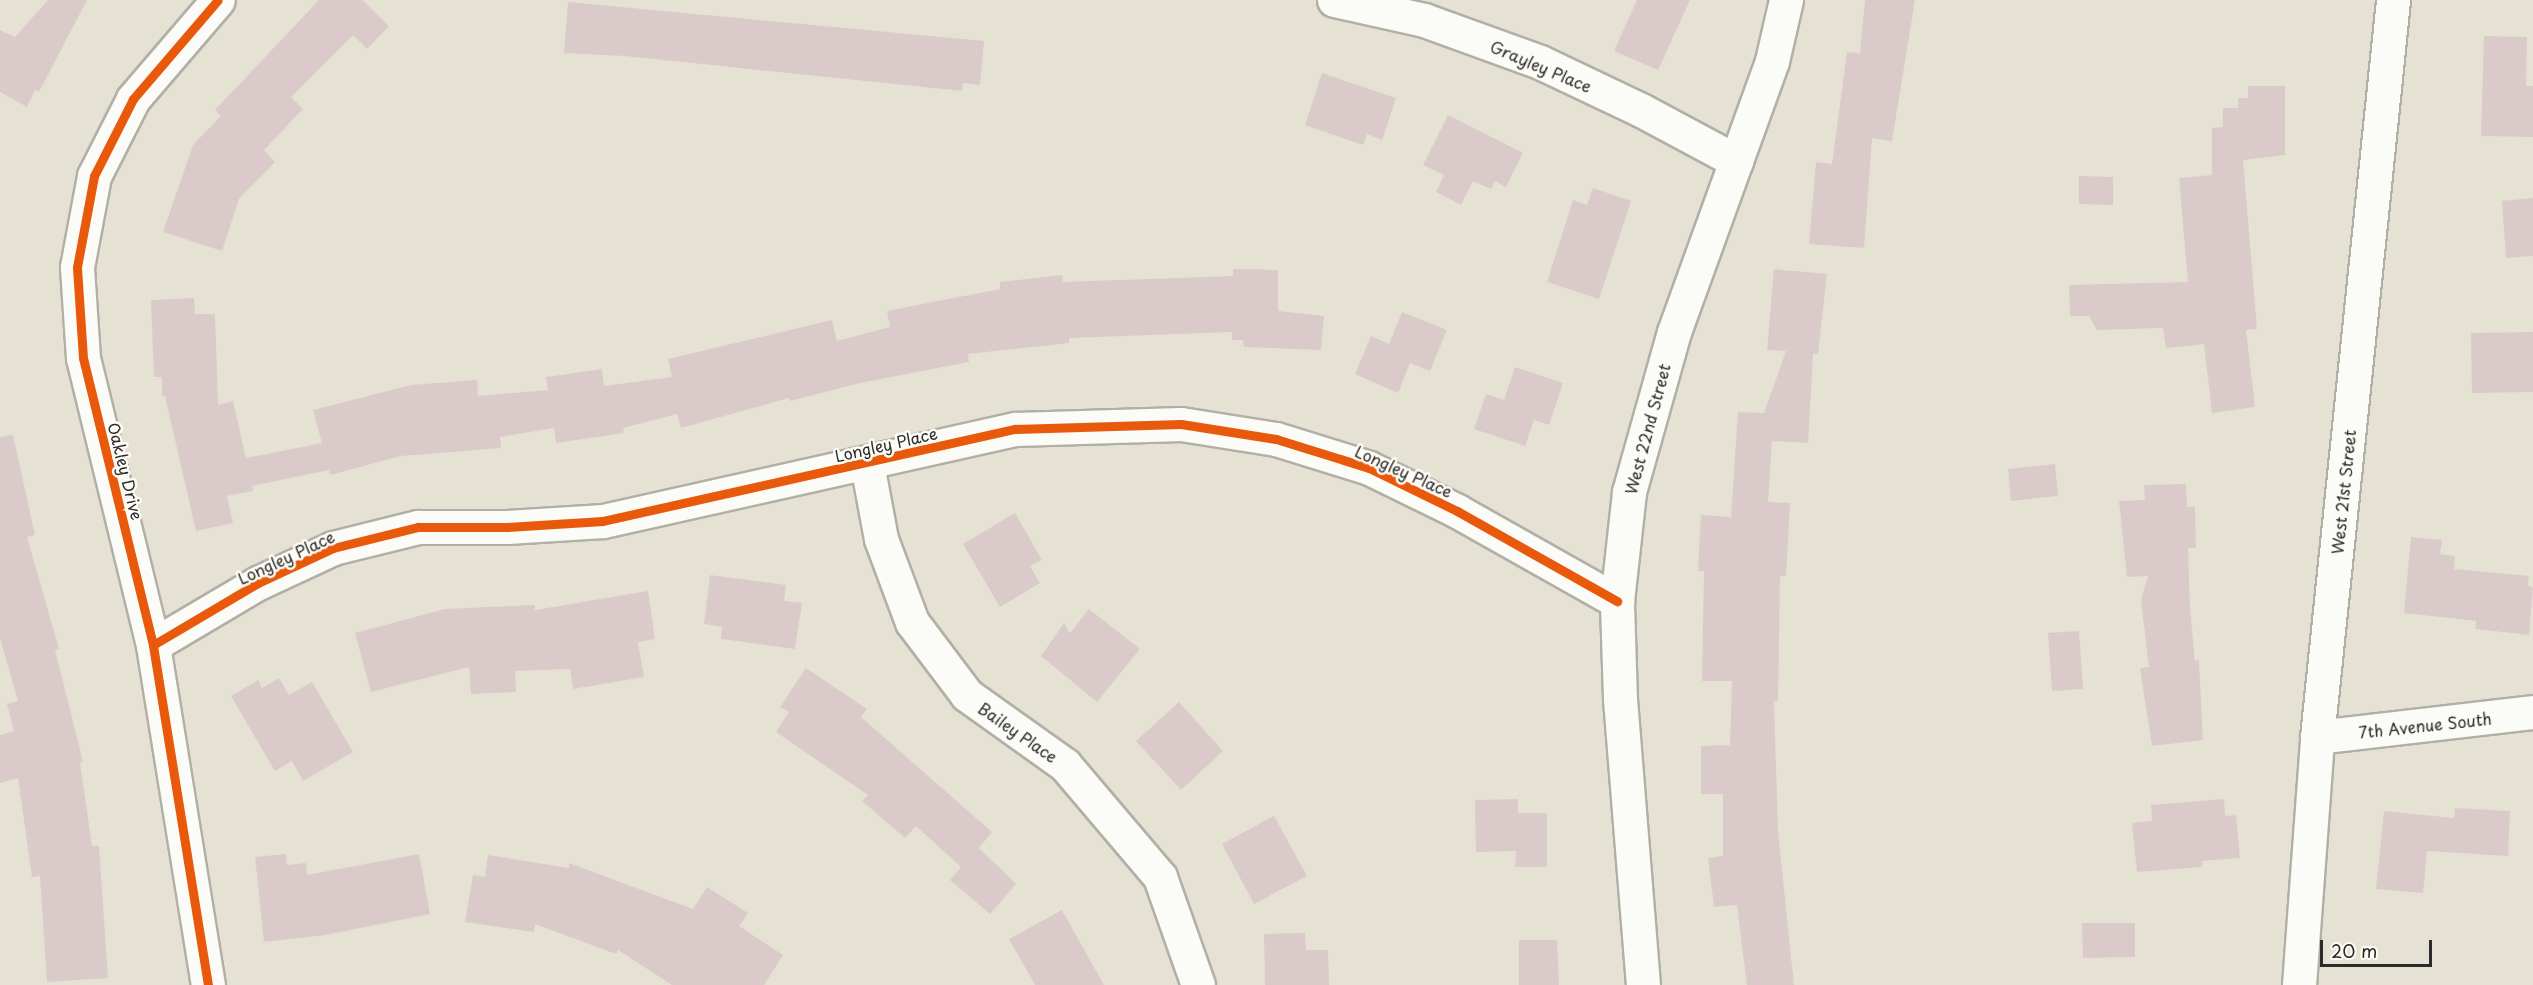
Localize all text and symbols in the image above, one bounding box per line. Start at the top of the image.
street label: Grayley Place [1487,36,1595,96]
street label: West 22nd Street [1620,361,1674,497]
street label: Oakley Drive [104,420,148,522]
street label: Longley Place [833,423,939,465]
street label: West 21st Street [2327,427,2359,557]
street label: Longley Place [1352,441,1456,501]
street label: Longley Place [234,526,338,588]
street label: Bailey Place [974,697,1062,767]
street label: 7th Avenue South [2357,708,2493,742]
scale bar [2323,928,2436,966]
text: 20 m [2331,937,2377,964]

